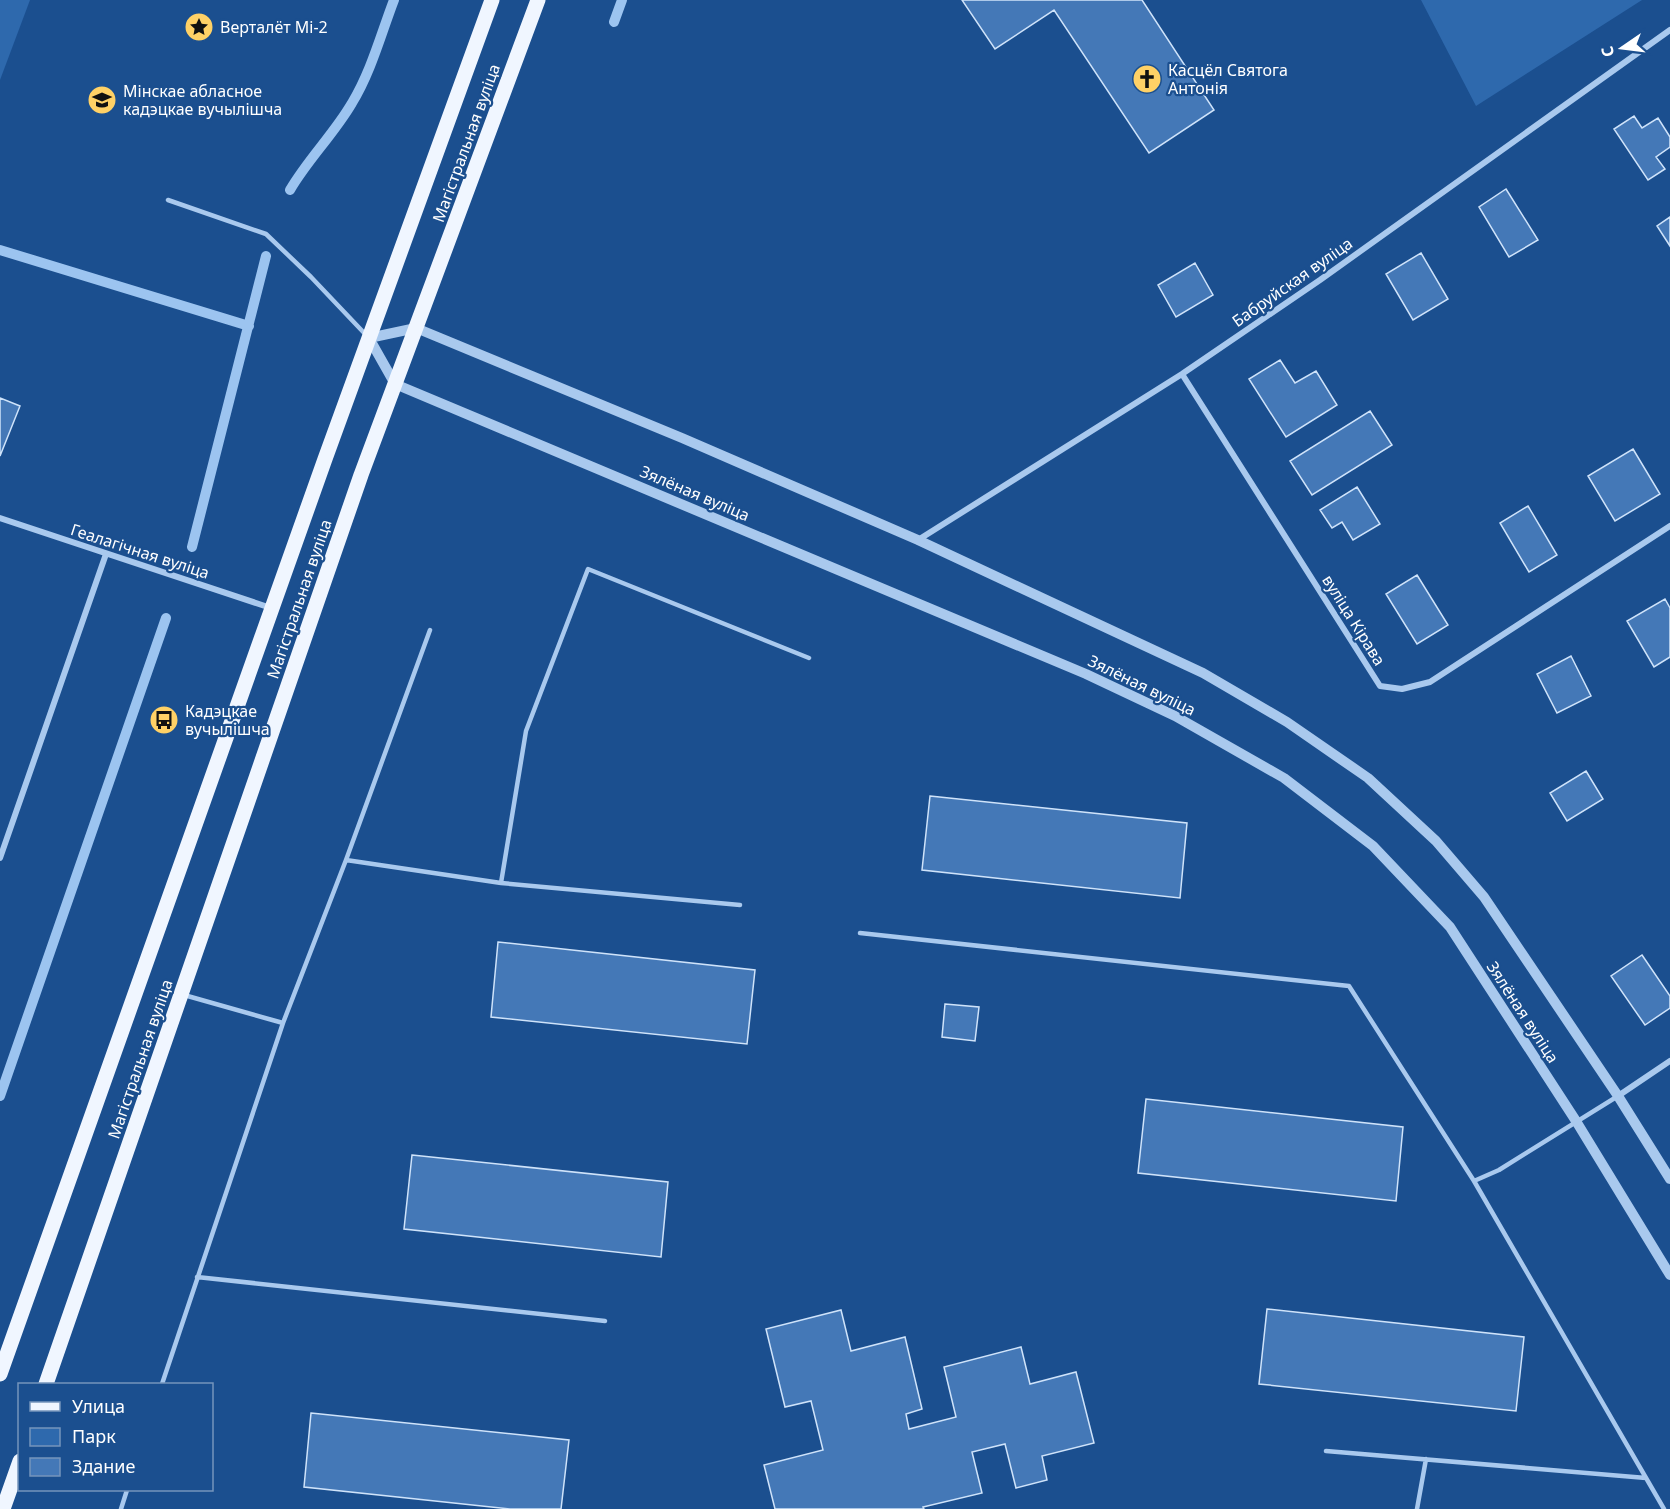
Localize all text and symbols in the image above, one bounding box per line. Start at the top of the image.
place icon: Верталёт Мі-2 [183,11,215,43]
place label: Верталёт Мі-2 [220,16,328,38]
north arrow [1592,18,1652,78]
text: С [1596,44,1619,59]
place label: Касцёл Святога Антонія [1168,59,1288,99]
street label: Магістральная вуліца [427,61,505,225]
church icon: Касцёл Святога Антонія [1131,63,1163,95]
place label: Мінскае абласное кадэцкае вучылішча [123,80,282,120]
school or university icon: Мінскае абласное кадэцкае вучылішча [86,84,118,116]
street label: Бабруйская вуліца [1227,232,1357,332]
street label: Зялёная вуліца [637,460,753,526]
street label: Магістральная вуліца [261,516,337,682]
street label: Геалагічная вуліца [68,518,212,584]
street label: вуліца Кірава [1317,570,1391,670]
street label: Зялёная вуліца [1085,649,1199,721]
place label: Кадэцкае вучылішча [185,700,270,740]
bus stop icon: Кадэцкае вучылішча [148,704,180,736]
street label: Зялёная вуліца [1482,957,1564,1067]
street label: Магістральная вуліца [102,976,178,1142]
legend [18,1383,213,1491]
text: Улица [72,1394,125,1418]
text: Парк [72,1424,116,1448]
text: Здание [72,1454,136,1478]

